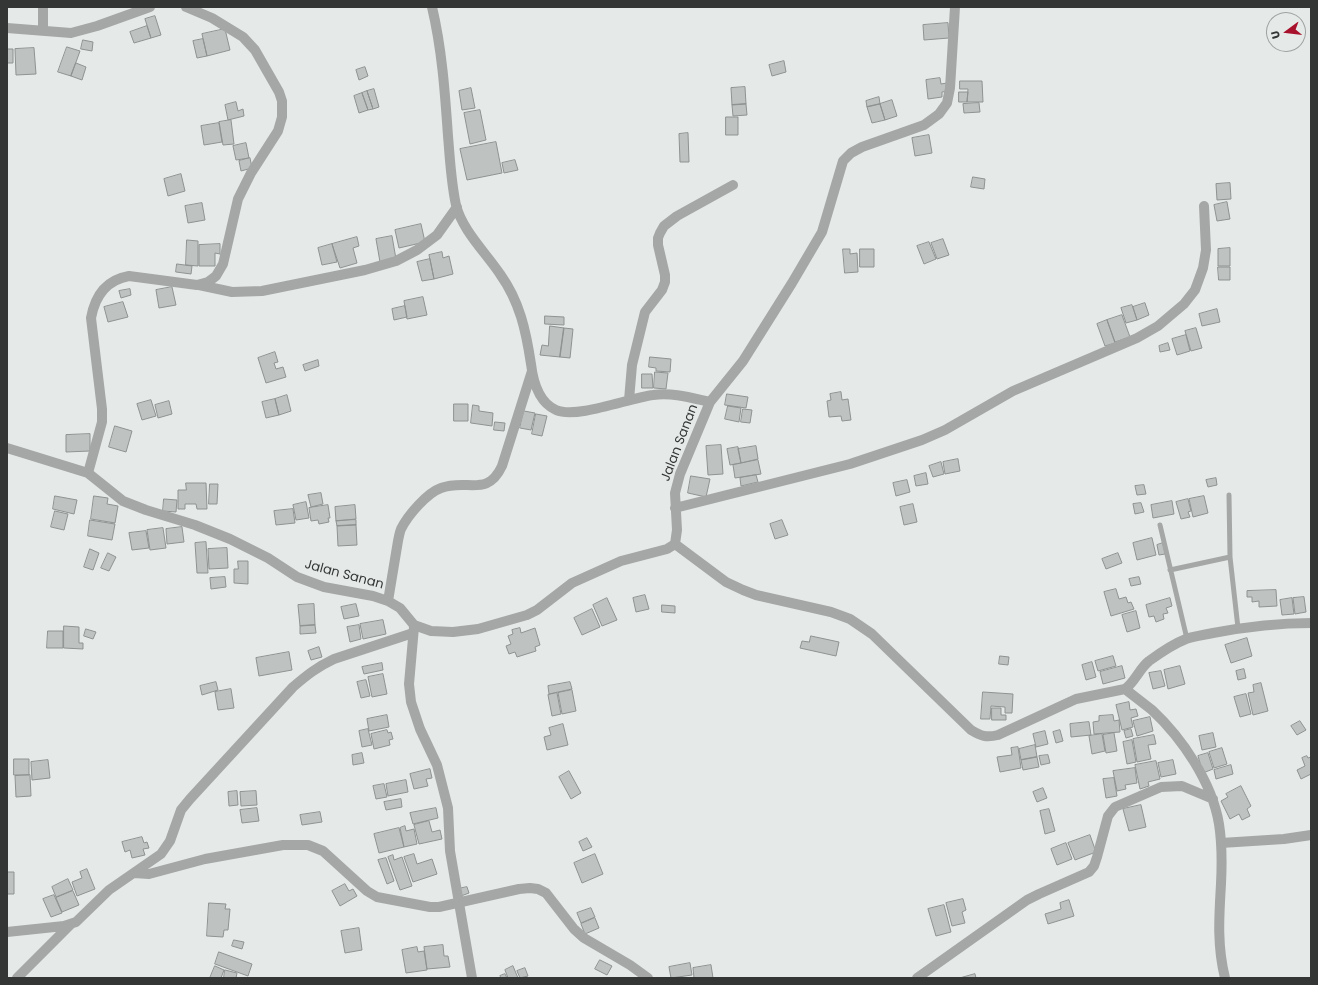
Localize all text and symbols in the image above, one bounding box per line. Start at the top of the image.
north arrow [1266,12,1306,52]
text: U [1267,29,1284,41]
street label: Jalan Sanan [658,402,702,484]
street label: Jalan Sanan [303,557,385,593]

